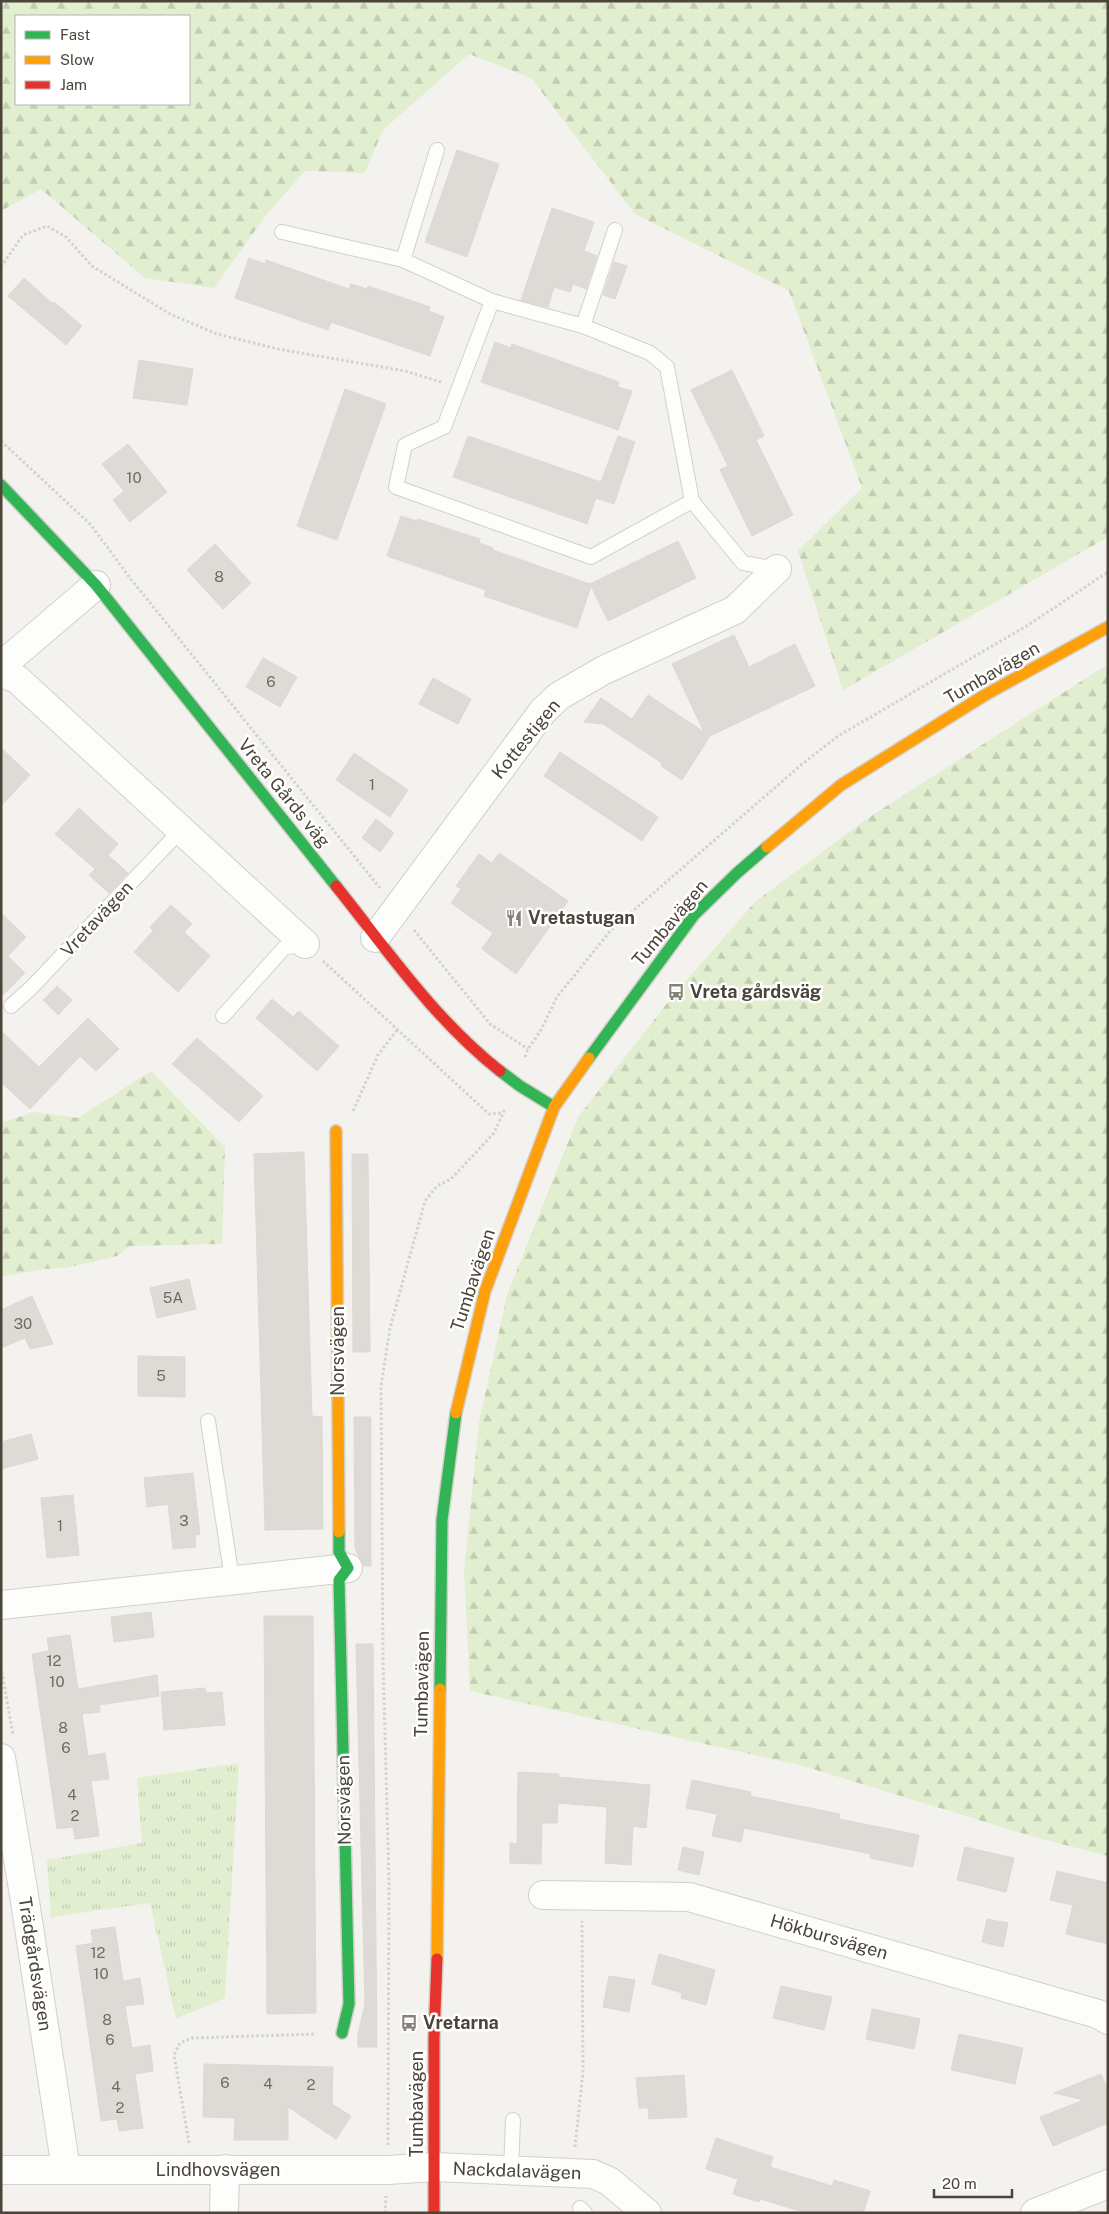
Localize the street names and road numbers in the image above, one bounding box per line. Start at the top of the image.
street label: Tumbavägen [940,637,1043,708]
street label: Kottestigen [487,695,564,783]
street label: Vreta Gårds väg [234,734,335,851]
street label: Tumbavägen [627,875,712,970]
street label: Vretavägen [56,877,137,961]
street label: Tumbavägen [446,1226,499,1334]
street label: Norsvägen [327,1306,348,1396]
street label: Tumbavägen [410,1631,433,1737]
street label: Norsvägen [332,1755,355,1845]
street label: Trädgårdsvägen [15,1895,56,2032]
street label: Hökbursvägen [768,1910,890,1963]
street label: Tumbavägen [406,2051,427,2157]
street label: Nackdalavägen [452,2158,582,2183]
street label: Lindhovsvägen [156,2159,280,2180]

